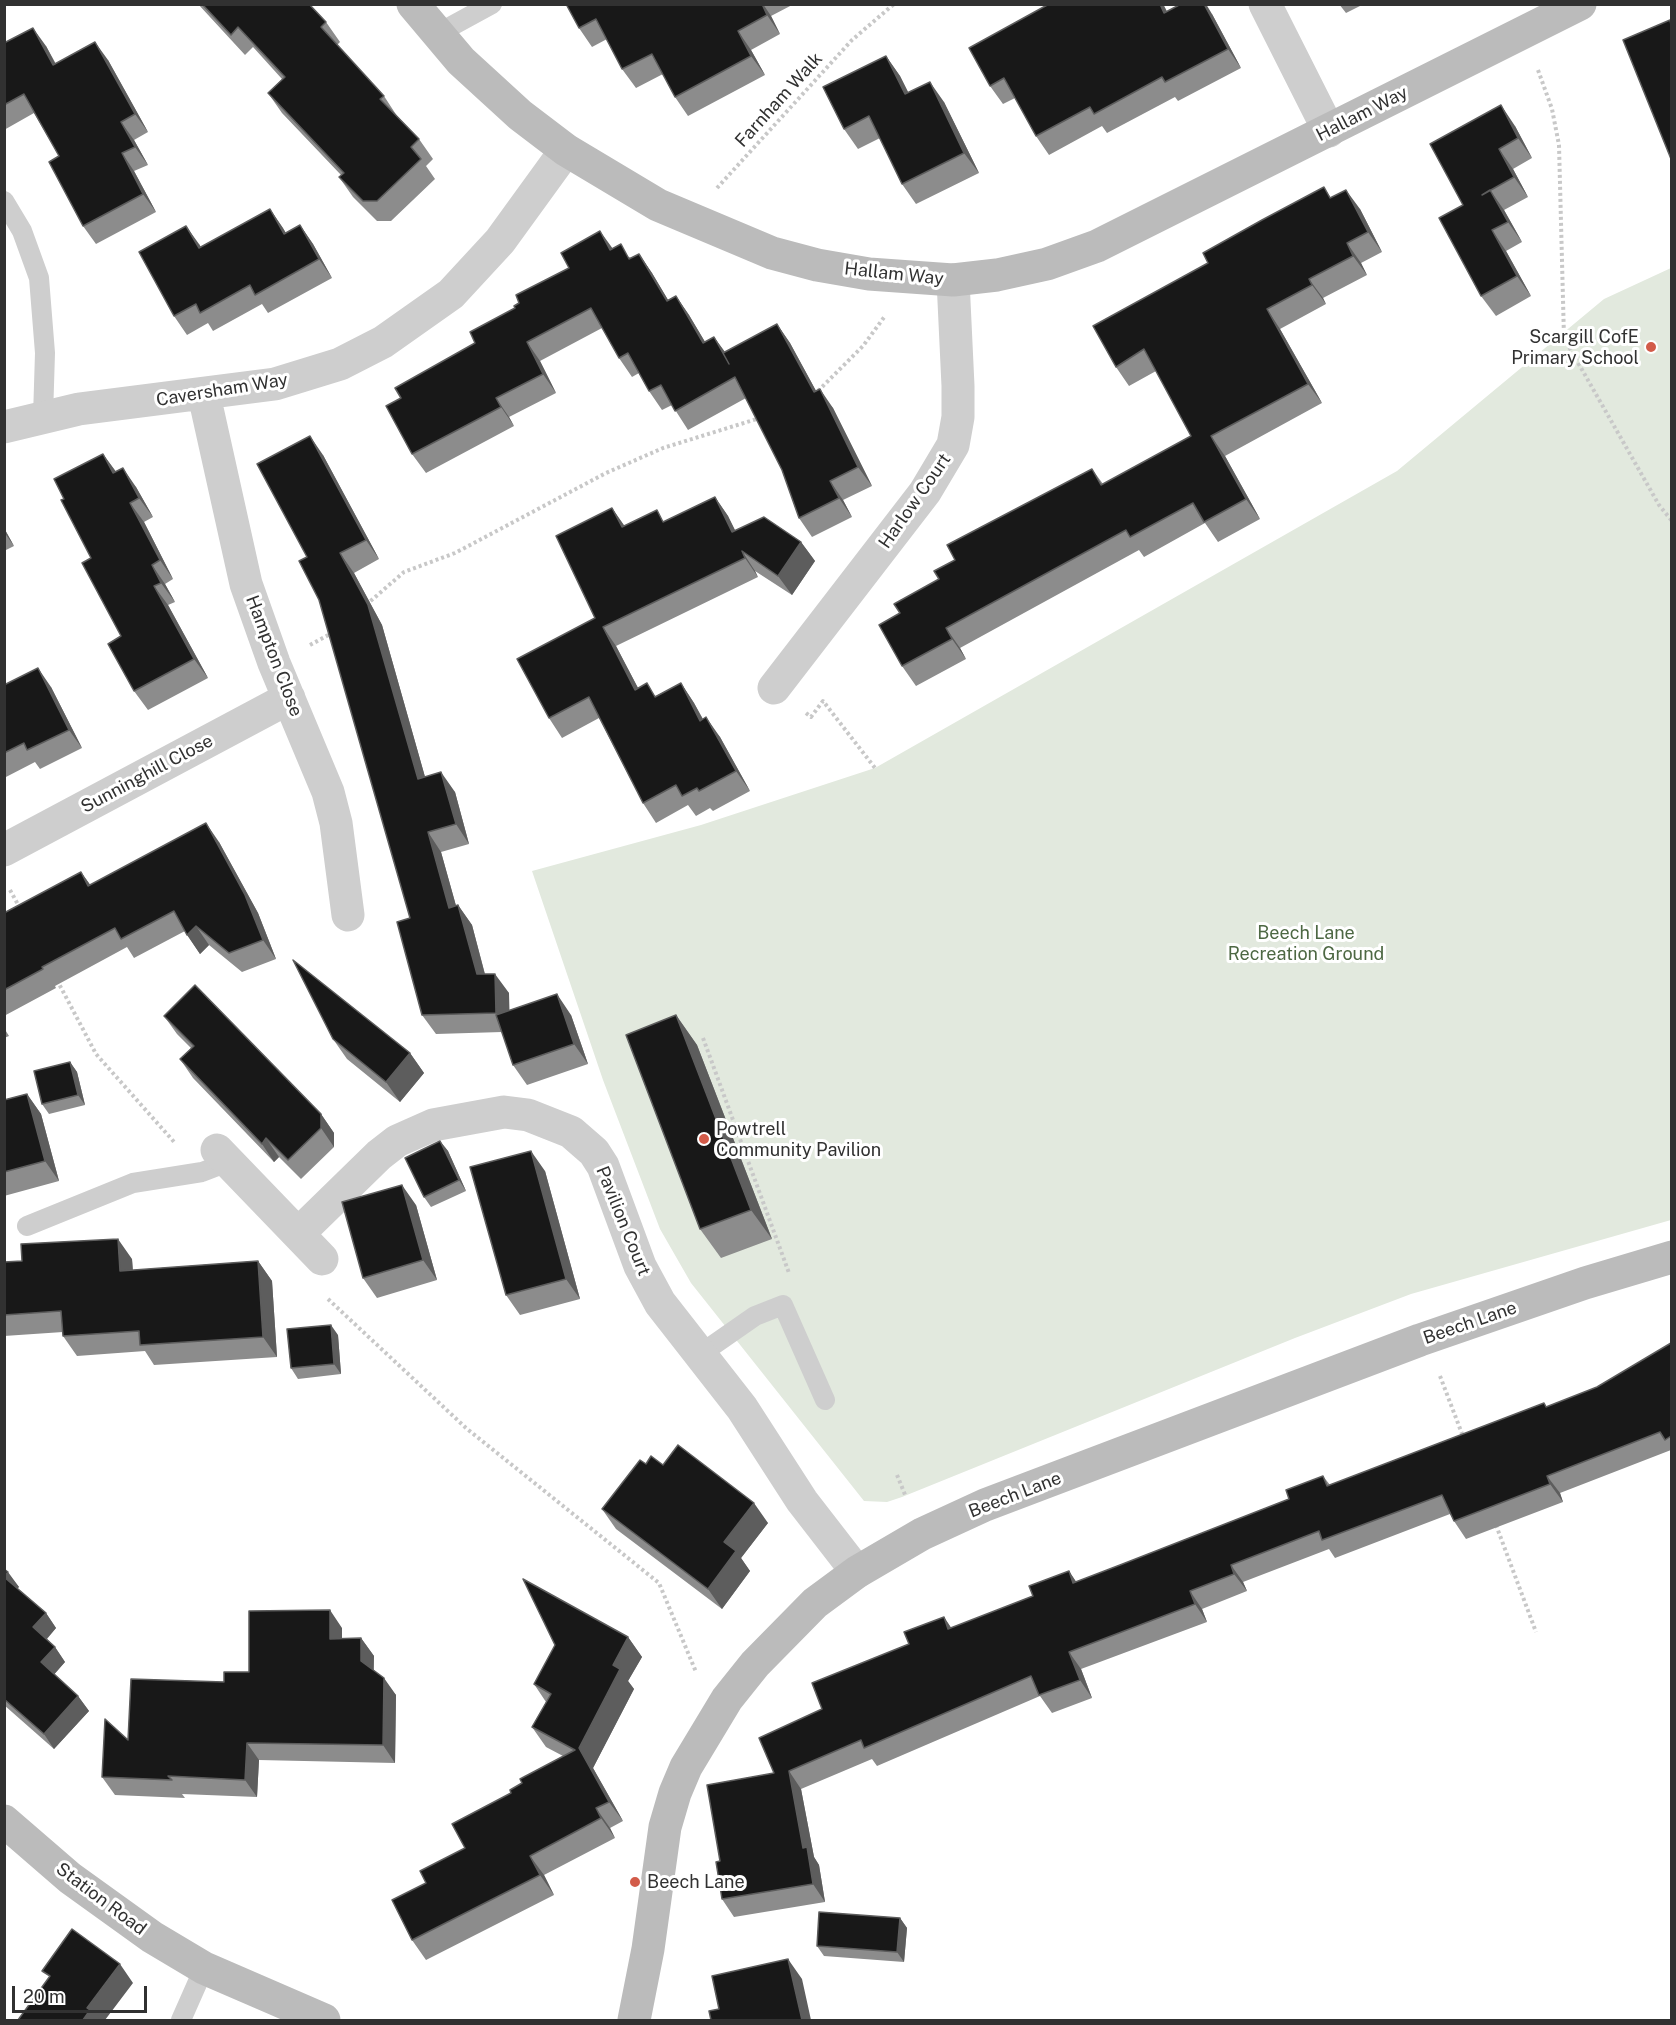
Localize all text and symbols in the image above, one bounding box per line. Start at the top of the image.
street label: Farnham Walk [731,48,827,152]
street label: Hallam Way [1313,82,1411,146]
street label: Hallam Way [843,258,945,290]
place label: Scargill CofE Primary School [1511,326,1639,368]
marker: Scargill CofE Primary School [1644,340,1658,354]
street label: Caversham Way [155,369,289,411]
street label: Harlow Court [874,449,956,553]
street label: Hampton Close [241,592,307,720]
street label: Sunninghill Close [77,730,217,818]
park label: Beech Lane Recreation Ground [1228,922,1384,964]
place label: Powtrell Community Pavilion [716,1118,881,1160]
marker: Powtrell Community Pavilion [697,1132,711,1146]
street label: Pavilion Court [591,1163,655,1279]
street label: Beech Lane [1420,1297,1520,1349]
street label: Beech Lane [966,1467,1064,1523]
street label: Station Road [52,1858,150,1940]
place label: Beech Lane [647,1871,745,1893]
marker: Beech Lane [628,1875,642,1889]
scale bar [15,1974,150,2012]
text: 20 m [23,1986,65,2007]

